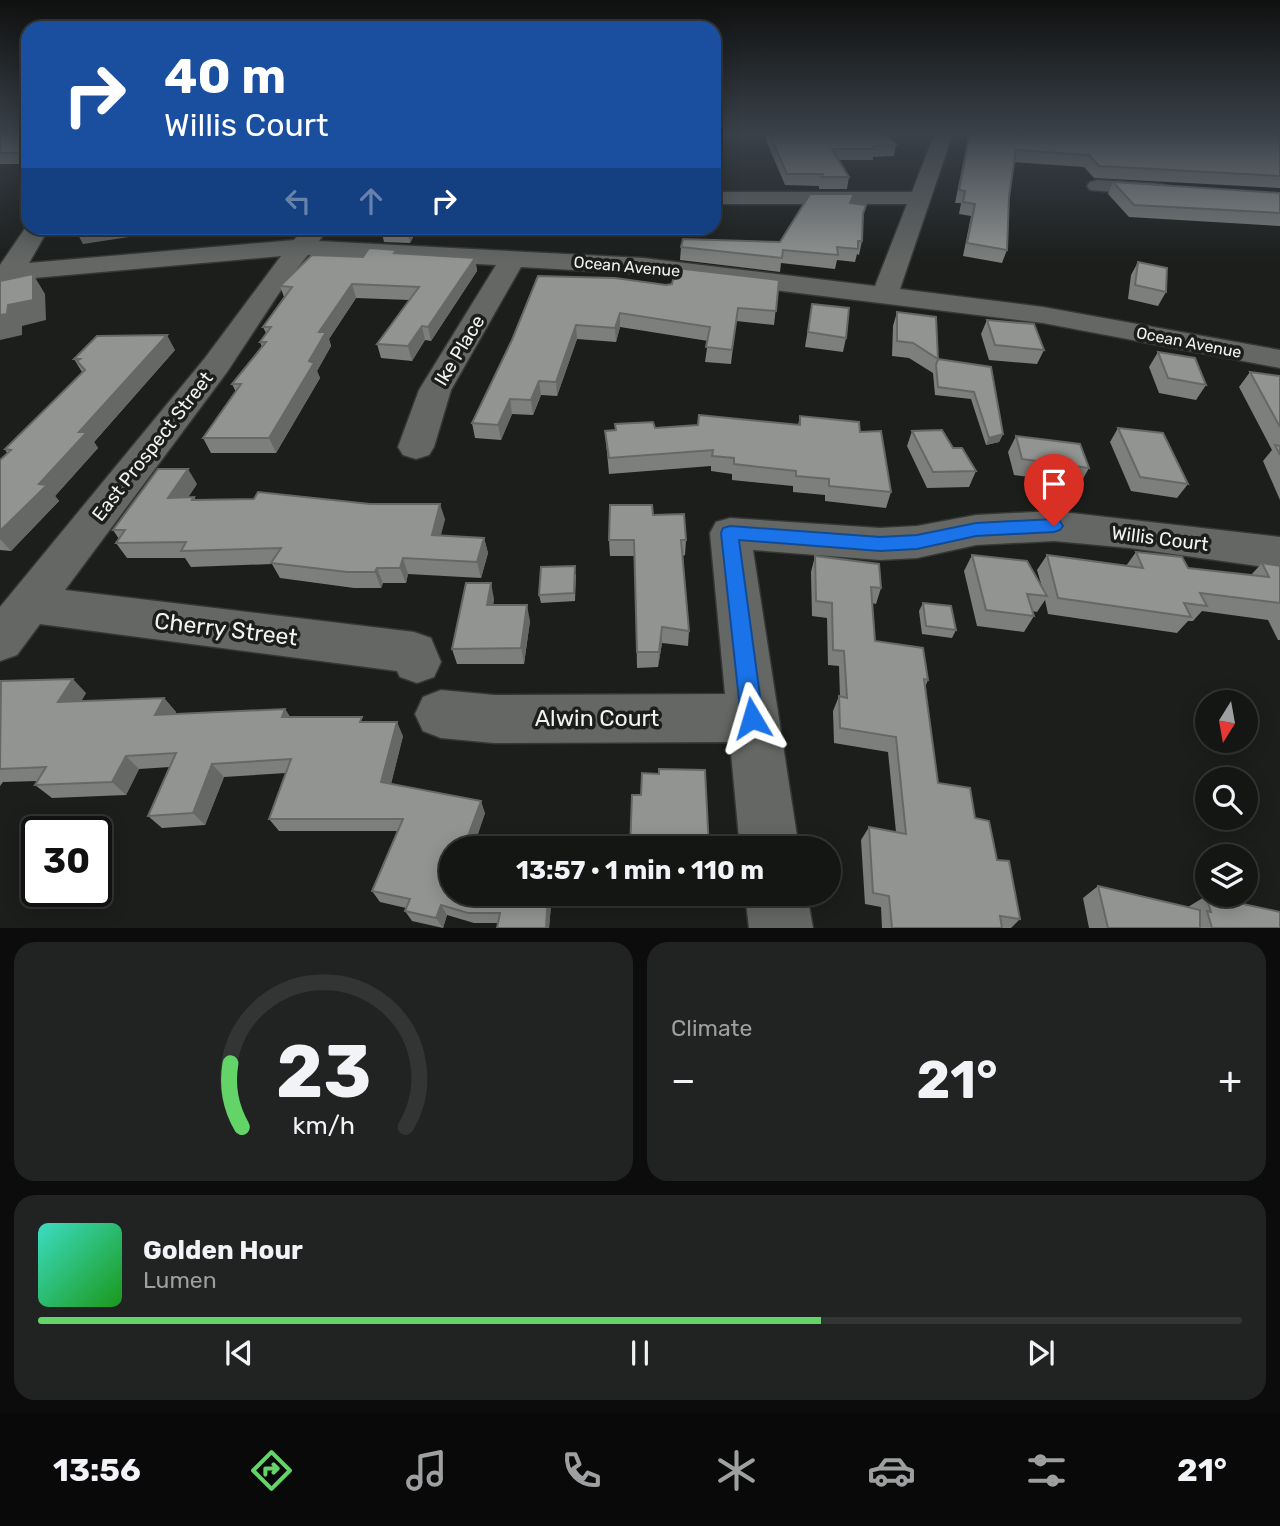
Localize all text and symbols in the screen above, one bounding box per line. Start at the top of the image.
text: 40 m [164,47,286,105]
icon: right [49,49,140,140]
text: Willis Court [164,106,328,144]
icon: left [279,182,317,220]
icon: ahead [352,182,390,220]
icon: right [425,182,463,220]
street label: Ocean Avenue [573,252,681,281]
street label: Ike Place [429,311,489,390]
street label: Ocean Avenue [1135,323,1243,362]
street label: East Prospect Street [87,367,218,526]
pin [1024,454,1084,526]
icon: arrive [1035,465,1073,503]
street label: Willis Court [1110,521,1210,556]
street label: Cherry Street [153,606,299,652]
position arrow [715,681,789,755]
north arrow [1195,690,1258,752]
map controls [1195,690,1258,907]
street label: Alwin Court [535,704,659,732]
button: search [1195,767,1258,830]
speed limit sign: 30 [21,816,112,907]
button: layers [1195,844,1258,907]
text: 13:57 · 1 min · 110 m [516,855,764,886]
text: Climate [671,1014,752,1042]
text: 23 [276,1030,371,1116]
text: 21° [917,1049,998,1111]
text: − [671,1057,696,1103]
text: + [1218,1057,1242,1103]
text: km/h [292,1111,355,1140]
text: Golden Hour [143,1235,303,1266]
text: Lumen [143,1266,217,1294]
icon: previous [220,1334,258,1372]
icon: pause [621,1334,659,1372]
icon: next [1022,1334,1060,1372]
icon: directions [247,1446,296,1495]
icon: music [402,1446,451,1495]
icon: phone [557,1446,606,1495]
icon: climate [712,1446,761,1495]
icon: car [867,1446,916,1495]
icon: filters [1022,1446,1071,1495]
text: 13:56 [53,1451,141,1489]
text: 21° [1177,1451,1227,1489]

